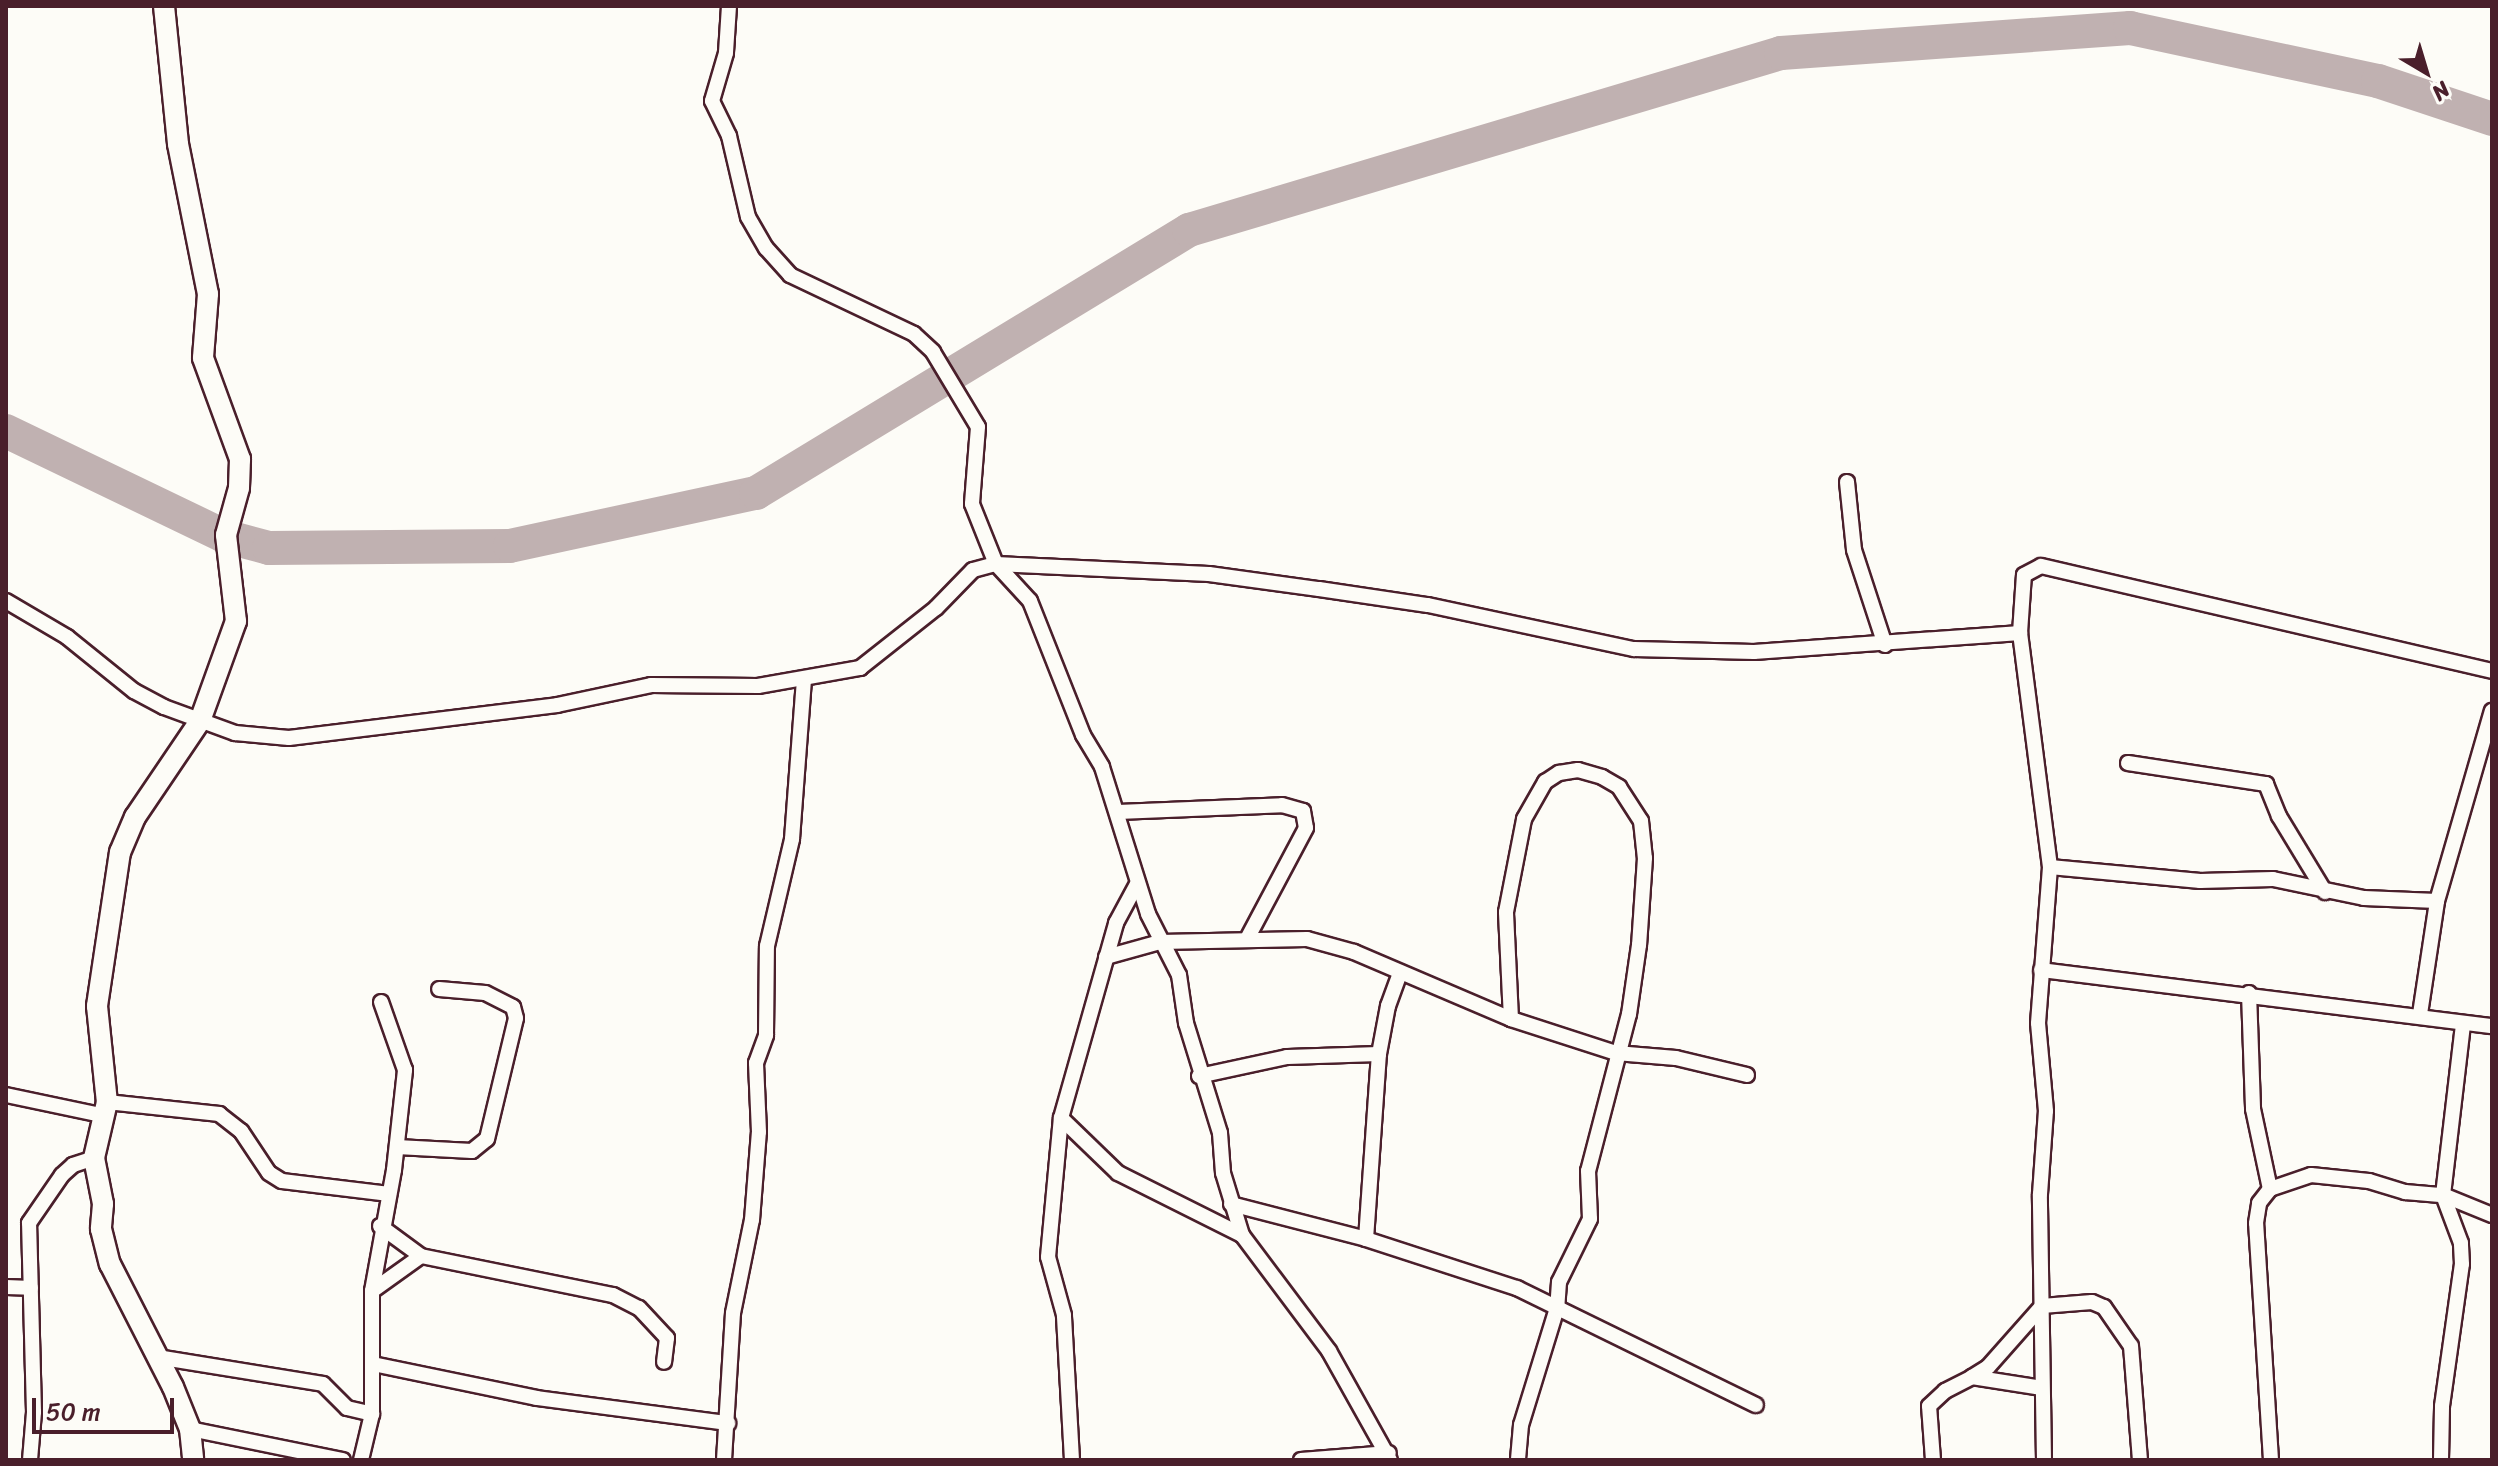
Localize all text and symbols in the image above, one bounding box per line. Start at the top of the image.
north arrow [2386,32,2466,112]
text: N [2423,71,2459,111]
scale bar [36,1382,178,1432]
text: 50 m [46,1391,101,1433]

